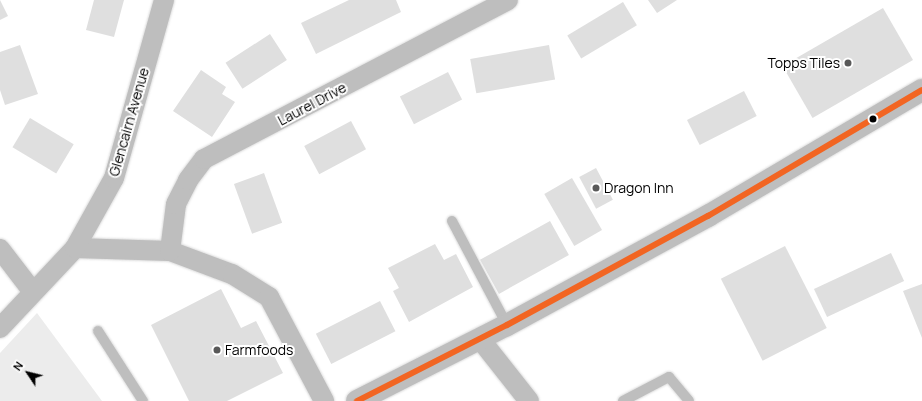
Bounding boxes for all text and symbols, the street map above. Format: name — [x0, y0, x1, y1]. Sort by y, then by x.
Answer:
place label: Topps Tiles — [767, 55, 840, 71]
marker: Topps Tiles — [843, 58, 853, 68]
street label: Glencairn Avenue — [105, 66, 153, 178]
street label: Laurel Drive — [275, 79, 349, 129]
unlabelled marker — [868, 114, 878, 124]
place label: Dragon Inn — [604, 180, 674, 196]
marker: Dragon Inn — [591, 183, 601, 193]
place label: Farmfoods — [225, 342, 293, 358]
marker: Farmfoods — [212, 345, 222, 355]
north arrow — [8, 353, 48, 393]
text: N — [9, 358, 26, 373]

